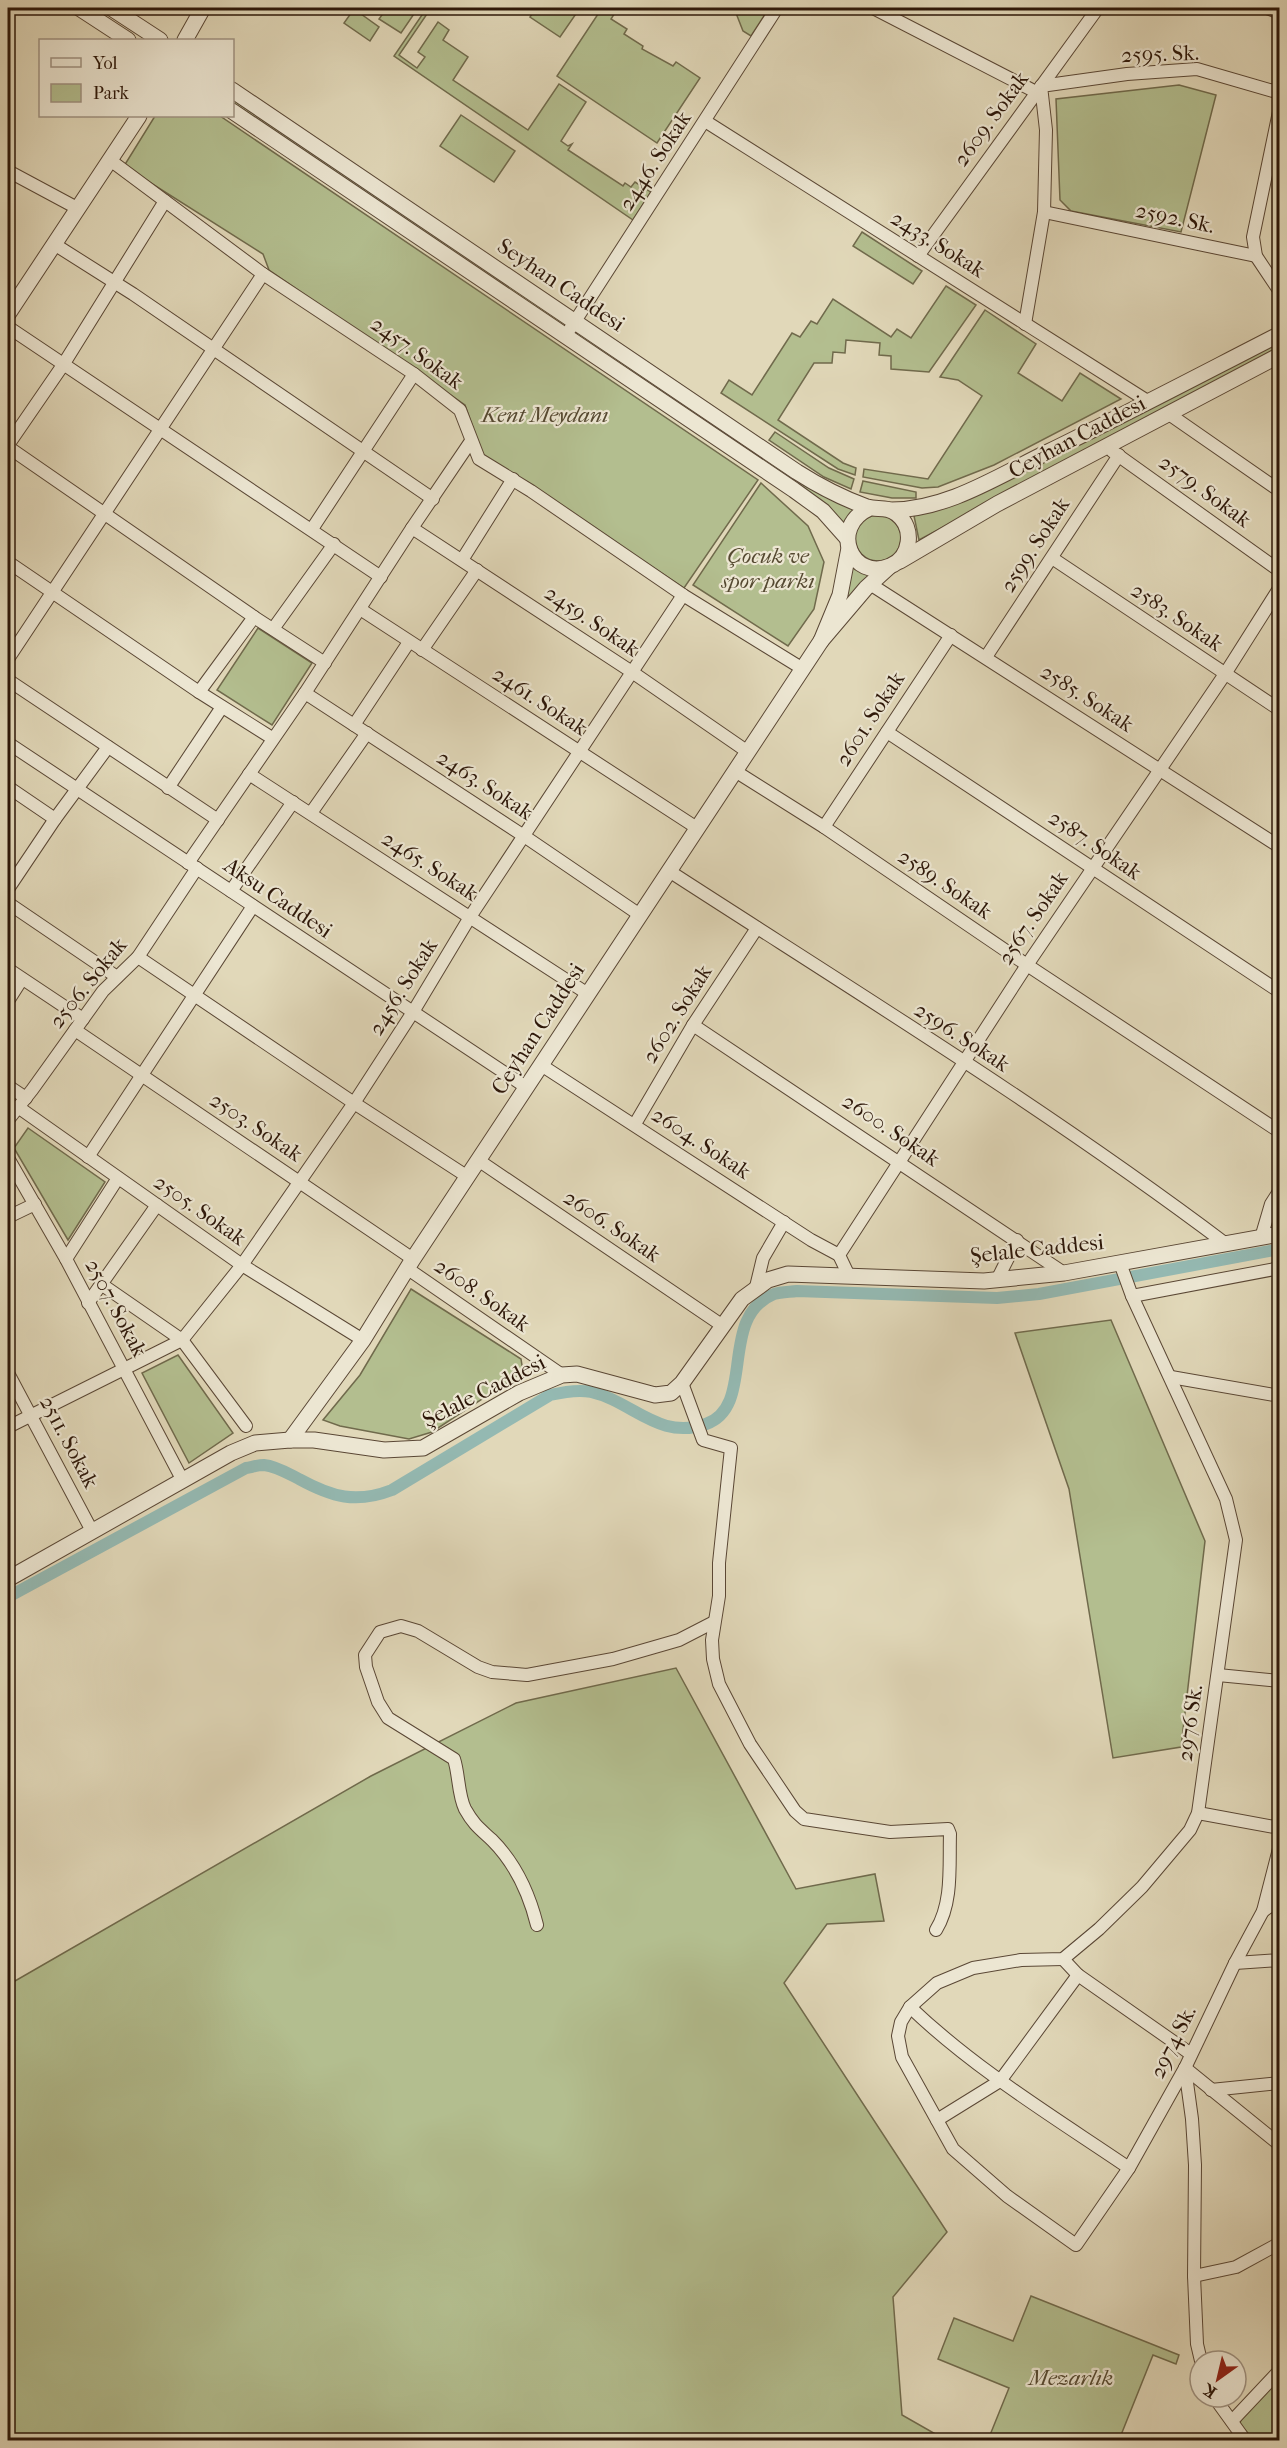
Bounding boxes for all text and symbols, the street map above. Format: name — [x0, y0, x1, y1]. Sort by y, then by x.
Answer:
legend — [39, 39, 234, 117]
street label: 2595. Sk. — [1121, 40, 1199, 68]
text: Yol — [92, 53, 118, 74]
street label: 2609. Sokak — [948, 66, 1035, 172]
text: Park — [93, 83, 130, 104]
street label: 2446. Sokak — [613, 106, 697, 216]
street label: 2592. Sk. — [1133, 197, 1217, 239]
street label: 2433. Sokak — [886, 205, 991, 284]
street label: Seyhan Caddesi — [492, 233, 630, 337]
street label: 2457. Sokak — [366, 311, 469, 396]
street label: Ceyhan Caddesi — [1004, 390, 1150, 484]
park label: Kent Meydanı — [480, 402, 608, 428]
street label: 2579. Sokak — [1154, 449, 1256, 533]
street label: 2599. Sokak — [995, 492, 1076, 597]
park label: Çocuk ve spor parkı — [721, 543, 814, 594]
street label: 2583. Sokak — [1126, 577, 1228, 658]
street label: 2459. Sokak — [540, 580, 645, 663]
street label: 2585. Sokak — [1036, 658, 1139, 738]
street label: 2461. Sokak — [488, 661, 593, 742]
street label: 2601. Sokak — [830, 666, 910, 771]
street label: 2463. Sokak — [432, 744, 538, 826]
street label: 2587. Sokak — [1044, 805, 1147, 886]
street label: 2465. Sokak — [377, 825, 484, 907]
street label: 2589. Sokak — [893, 843, 997, 925]
street label: Aksu Caddesi — [218, 852, 338, 944]
street label: 2567. Sokak — [992, 866, 1074, 970]
street label: 2506. Sokak — [44, 932, 133, 1033]
street label: 2456. Sokak — [363, 933, 443, 1040]
street label: Ceyhan Caddesi — [486, 958, 590, 1100]
street label: 2602. Sokak — [637, 960, 718, 1068]
street label: 2596. Sokak — [909, 997, 1015, 1078]
street label: 2503. Sokak — [205, 1087, 308, 1168]
street label: 2600. Sokak — [837, 1088, 945, 1172]
street label: 2604. Sokak — [647, 1101, 756, 1185]
street label: 2505. Sokak — [149, 1169, 252, 1252]
street label: 2606. Sokak — [559, 1184, 666, 1268]
street label: Şelale Caddesi — [969, 1229, 1106, 1269]
street label: 2608. Sokak — [429, 1253, 535, 1338]
street label: 2507. Sokak — [79, 1255, 153, 1362]
street label: Şelale Caddesi — [418, 1349, 550, 1433]
street label: 2511. Sokak — [34, 1391, 104, 1493]
street label: 2976 Sk. — [1172, 1683, 1208, 1763]
street label: 2974 Sk. — [1144, 2001, 1202, 2083]
north arrow — [1188, 2349, 1248, 2409]
park label: Mezarlık — [1027, 2365, 1113, 2391]
text: K — [1199, 2379, 1220, 2402]

